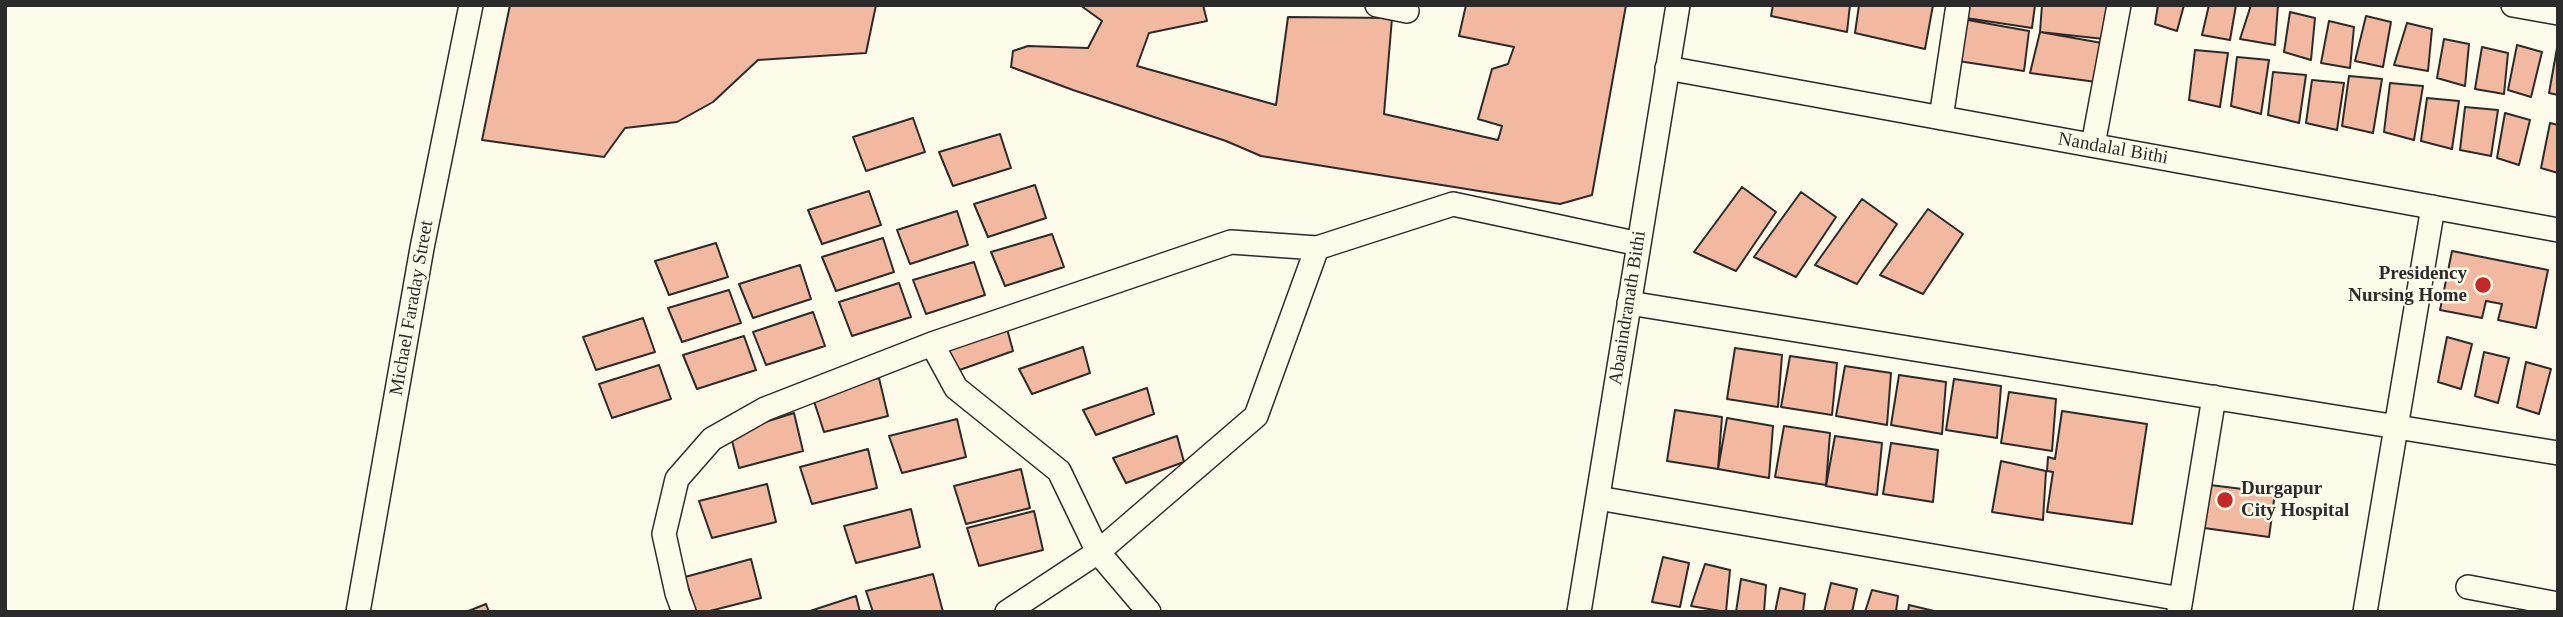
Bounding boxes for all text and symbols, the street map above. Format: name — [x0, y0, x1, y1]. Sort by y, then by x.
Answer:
street label: Nandalal Bithi — [2056, 128, 2170, 170]
street label: Michael Faraday Street — [385, 219, 439, 397]
street label: Abanindranath Bithi — [1605, 229, 1651, 387]
place label: Presidency Nursing Home — [2348, 263, 2467, 307]
marker: Presidency Nursing Home — [2473, 275, 2493, 295]
place label: Durgapur City Hospital — [2241, 478, 2349, 522]
marker: Durgapur City Hospital — [2215, 490, 2235, 510]

